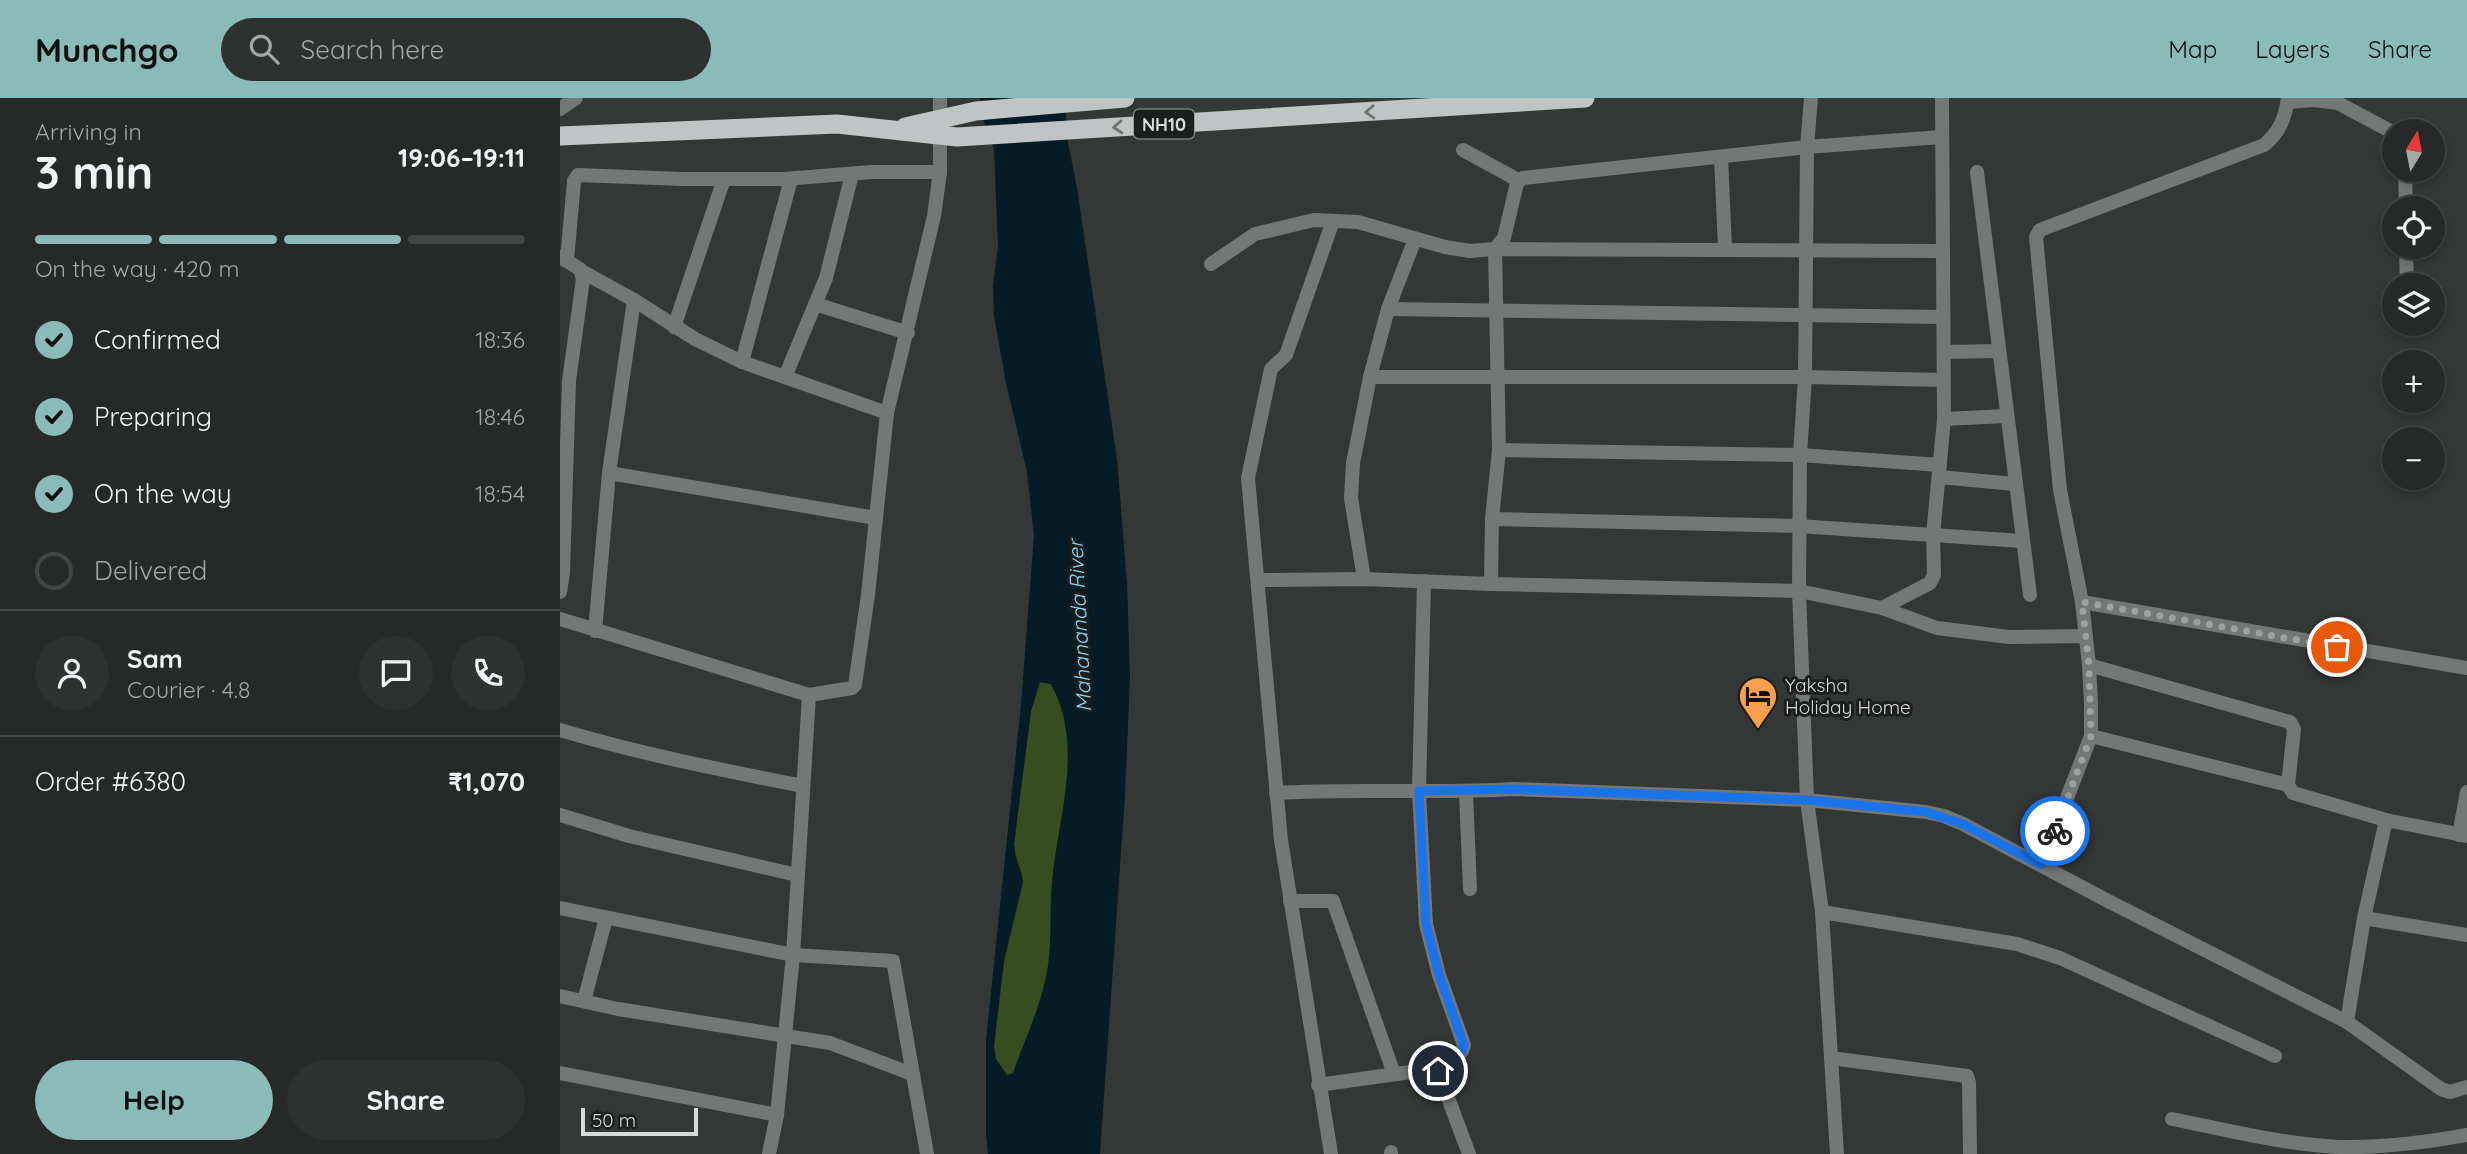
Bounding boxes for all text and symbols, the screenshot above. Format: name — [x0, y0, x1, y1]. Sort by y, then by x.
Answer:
search box — [221, 18, 711, 81]
text: Munchgo — [35, 29, 179, 70]
icon: search — [245, 30, 283, 68]
text: Search here — [301, 33, 444, 66]
text: Map — [2168, 34, 2217, 64]
text: Layers — [2255, 34, 2330, 64]
text: Share — [2368, 34, 2432, 64]
one-way arrow — [1364, 104, 1375, 119]
road number: NH10 — [1134, 110, 1194, 139]
text: Arriving in — [35, 117, 142, 146]
one-way arrow — [1112, 119, 1123, 134]
north arrow — [2382, 119, 2445, 182]
map controls — [2382, 119, 2445, 490]
text: 19:06–19:11 — [398, 141, 525, 174]
text: 3 min — [35, 143, 153, 201]
button: locate — [2382, 196, 2445, 259]
text: On the way · 420 m — [35, 254, 240, 283]
button: layers — [2382, 273, 2445, 336]
icon: check — [35, 321, 73, 359]
text: Confirmed — [94, 323, 221, 356]
text: 18:36 — [475, 325, 525, 354]
button: + — [2382, 350, 2445, 413]
icon: check — [35, 398, 73, 436]
text: Preparing — [94, 400, 212, 433]
text: 18:46 — [475, 402, 525, 431]
button: − — [2382, 427, 2445, 490]
icon: check — [35, 475, 73, 513]
text: On the way — [94, 477, 232, 510]
text: 18:54 — [475, 479, 525, 508]
water label: Mahananda River — [1061, 536, 1096, 713]
text: Delivered — [94, 554, 207, 587]
pin — [2307, 617, 2367, 677]
icon: bag — [2318, 628, 2356, 666]
button: person — [35, 636, 109, 710]
button: chat — [359, 636, 433, 710]
button: phone — [451, 636, 525, 710]
text: Sam — [127, 642, 183, 675]
place label: Yaksha Holiday Home — [1785, 673, 1911, 719]
text: Courier · 4.8 — [127, 675, 250, 704]
hotel icon: Yaksha Holiday Home — [1737, 675, 1779, 730]
text: Order #6380 — [35, 765, 186, 798]
text: ₹1,070 — [448, 765, 525, 798]
courier — [2020, 796, 2090, 866]
icon: bike — [2036, 812, 2074, 850]
pin — [1408, 1041, 1468, 1101]
icon: home — [1419, 1052, 1457, 1090]
button: Help — [35, 1060, 273, 1140]
button: Share — [287, 1060, 525, 1140]
scale bar — [581, 1105, 698, 1137]
text: 50 m — [592, 1108, 636, 1132]

